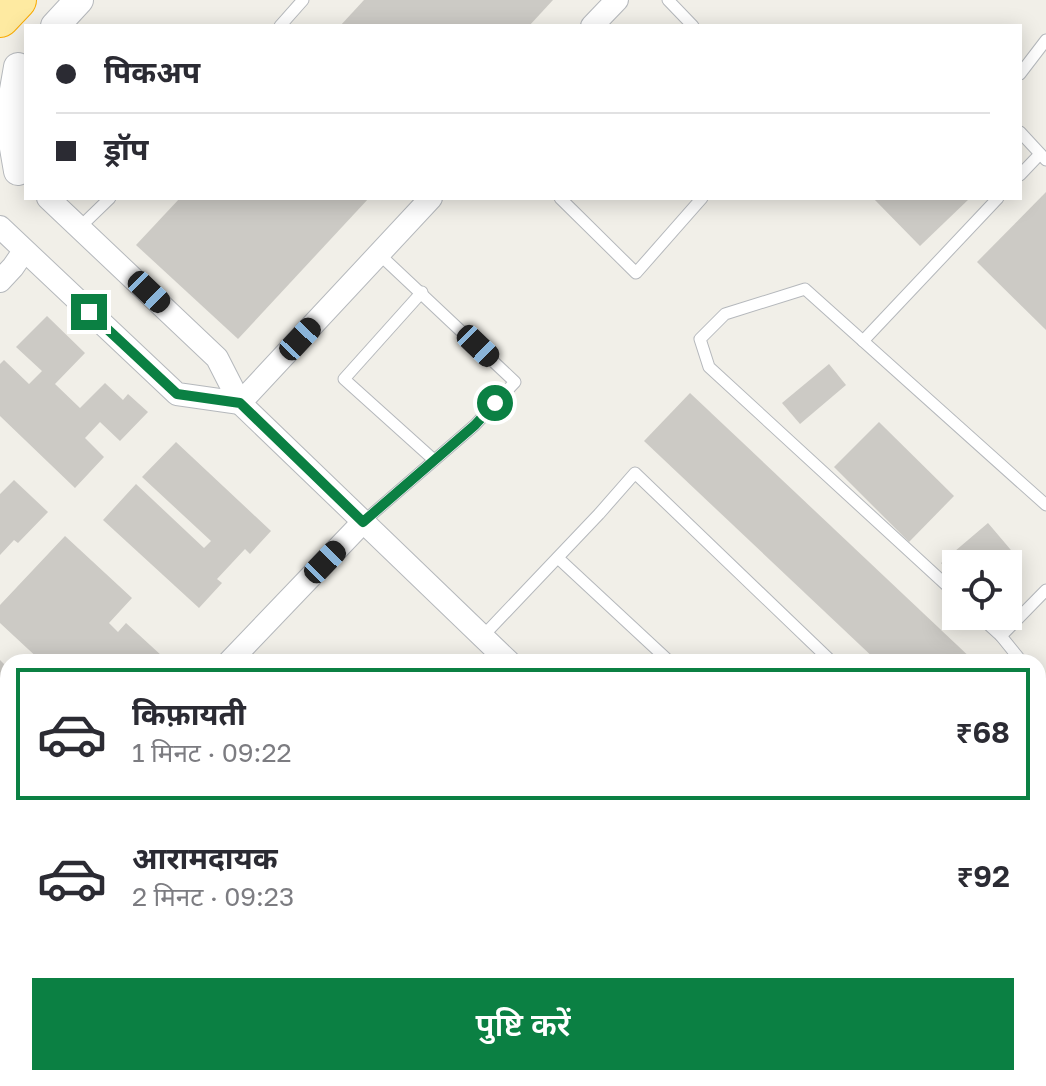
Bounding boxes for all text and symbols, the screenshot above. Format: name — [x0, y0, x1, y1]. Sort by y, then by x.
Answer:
text: पिकअप — [104, 54, 200, 90]
text: ड्रॉप — [104, 131, 148, 167]
car — [123, 267, 175, 317]
route end — [71, 294, 107, 330]
car — [275, 313, 325, 365]
car — [452, 321, 504, 371]
route start — [477, 385, 513, 421]
car — [300, 536, 350, 588]
map controls — [942, 550, 1022, 630]
button: locate — [942, 550, 1022, 630]
text: किफ़ायती — [132, 696, 246, 732]
icon: car — [36, 698, 108, 770]
text: ₹68 — [955, 714, 1010, 750]
text: 1 मिनट · 09:22 — [132, 737, 292, 768]
text: आरामदायक — [132, 840, 278, 876]
icon: car — [36, 842, 108, 914]
text: ₹92 — [956, 858, 1010, 894]
text: 2 मिनट · 09:23 — [132, 881, 294, 912]
button: पुष्टि करें — [32, 978, 1014, 1070]

